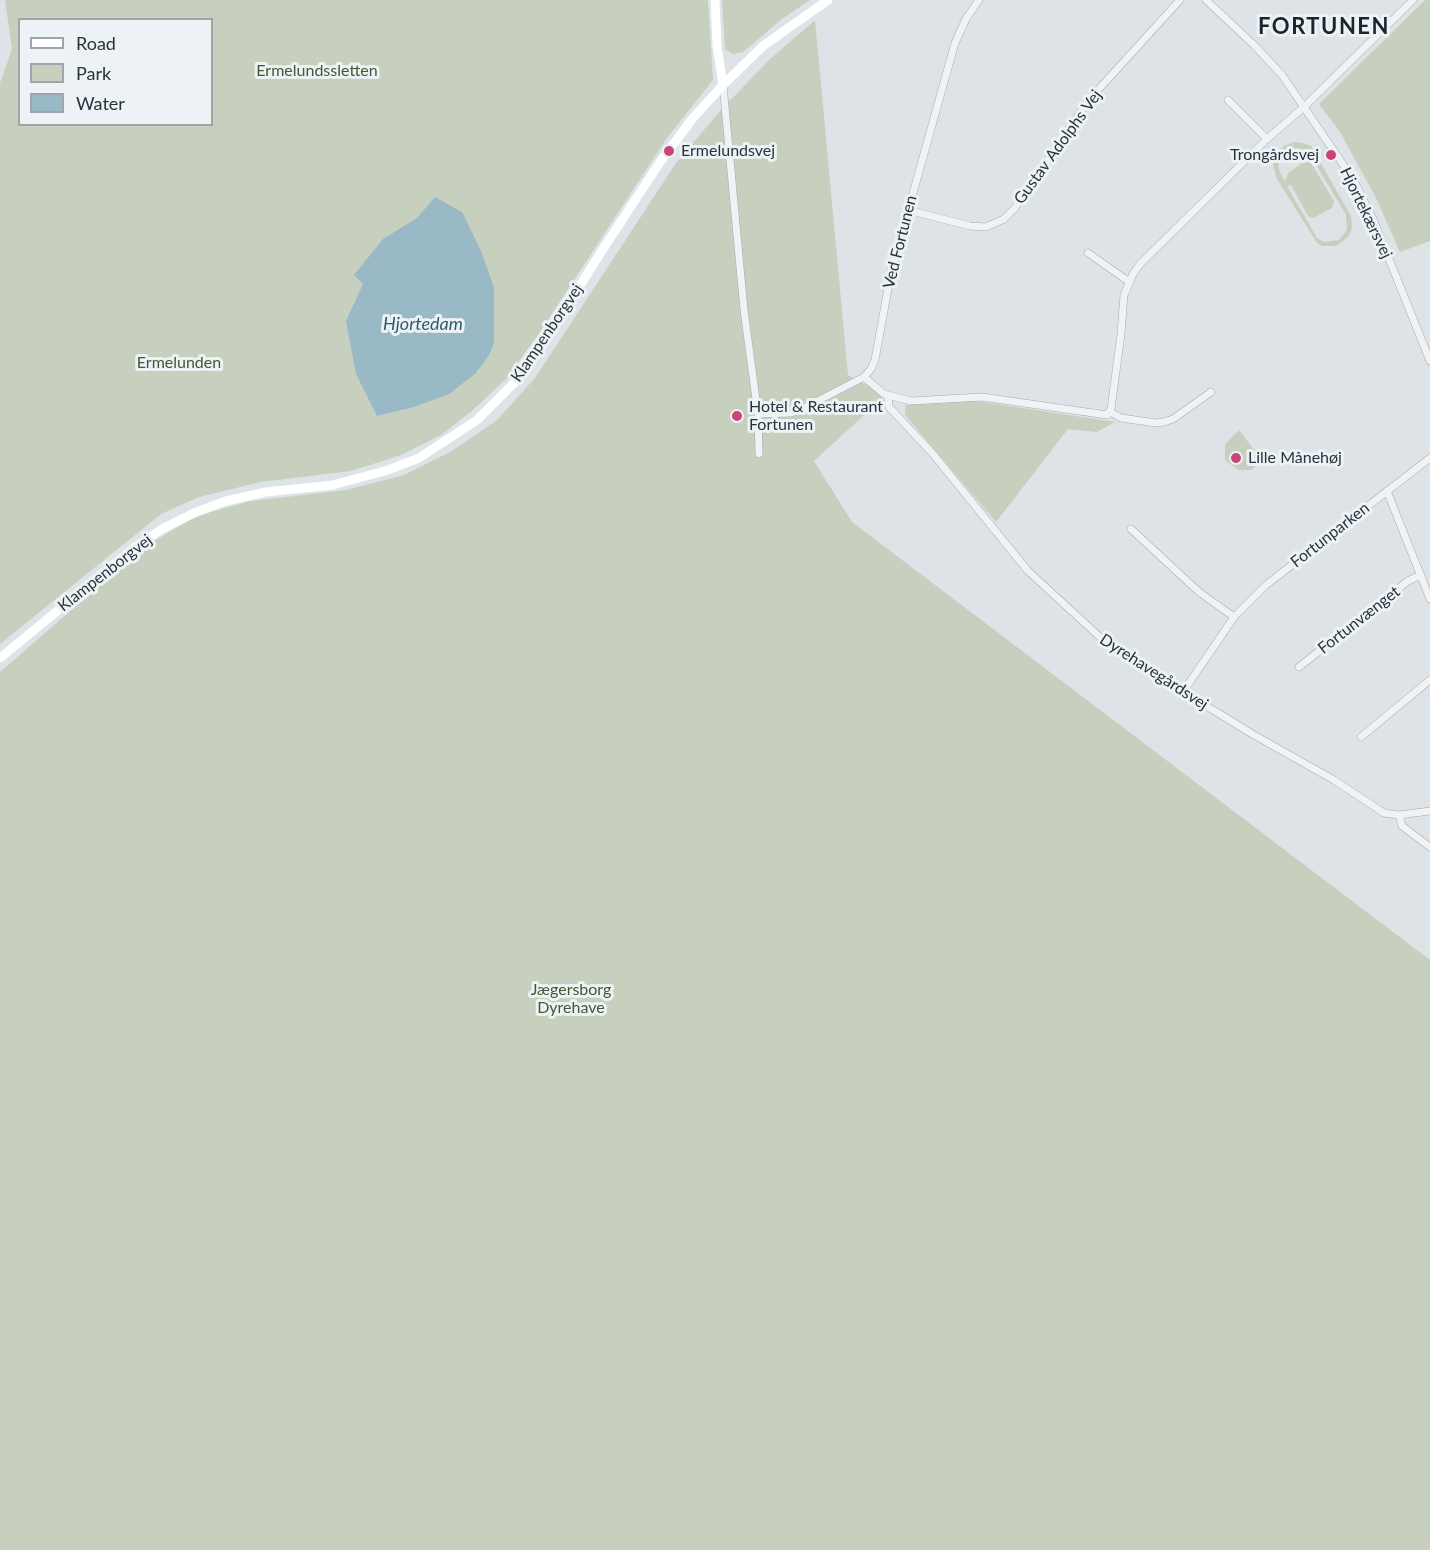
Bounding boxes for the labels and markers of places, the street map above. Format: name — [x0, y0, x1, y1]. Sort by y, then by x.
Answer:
place label: Ermelundsvej — [681, 141, 775, 161]
marker: Ermelundsvej — [662, 144, 676, 158]
place label: Trongårdsvej — [1230, 145, 1319, 165]
marker: Trongårdsvej — [1324, 148, 1338, 162]
place label: Hotel & Restaurant Fortunen — [749, 397, 883, 435]
marker: Hotel & Restaurant Fortunen — [730, 409, 744, 423]
place label: Lille Månehøj — [1248, 448, 1342, 468]
marker: Lille Månehøj — [1229, 451, 1243, 465]

